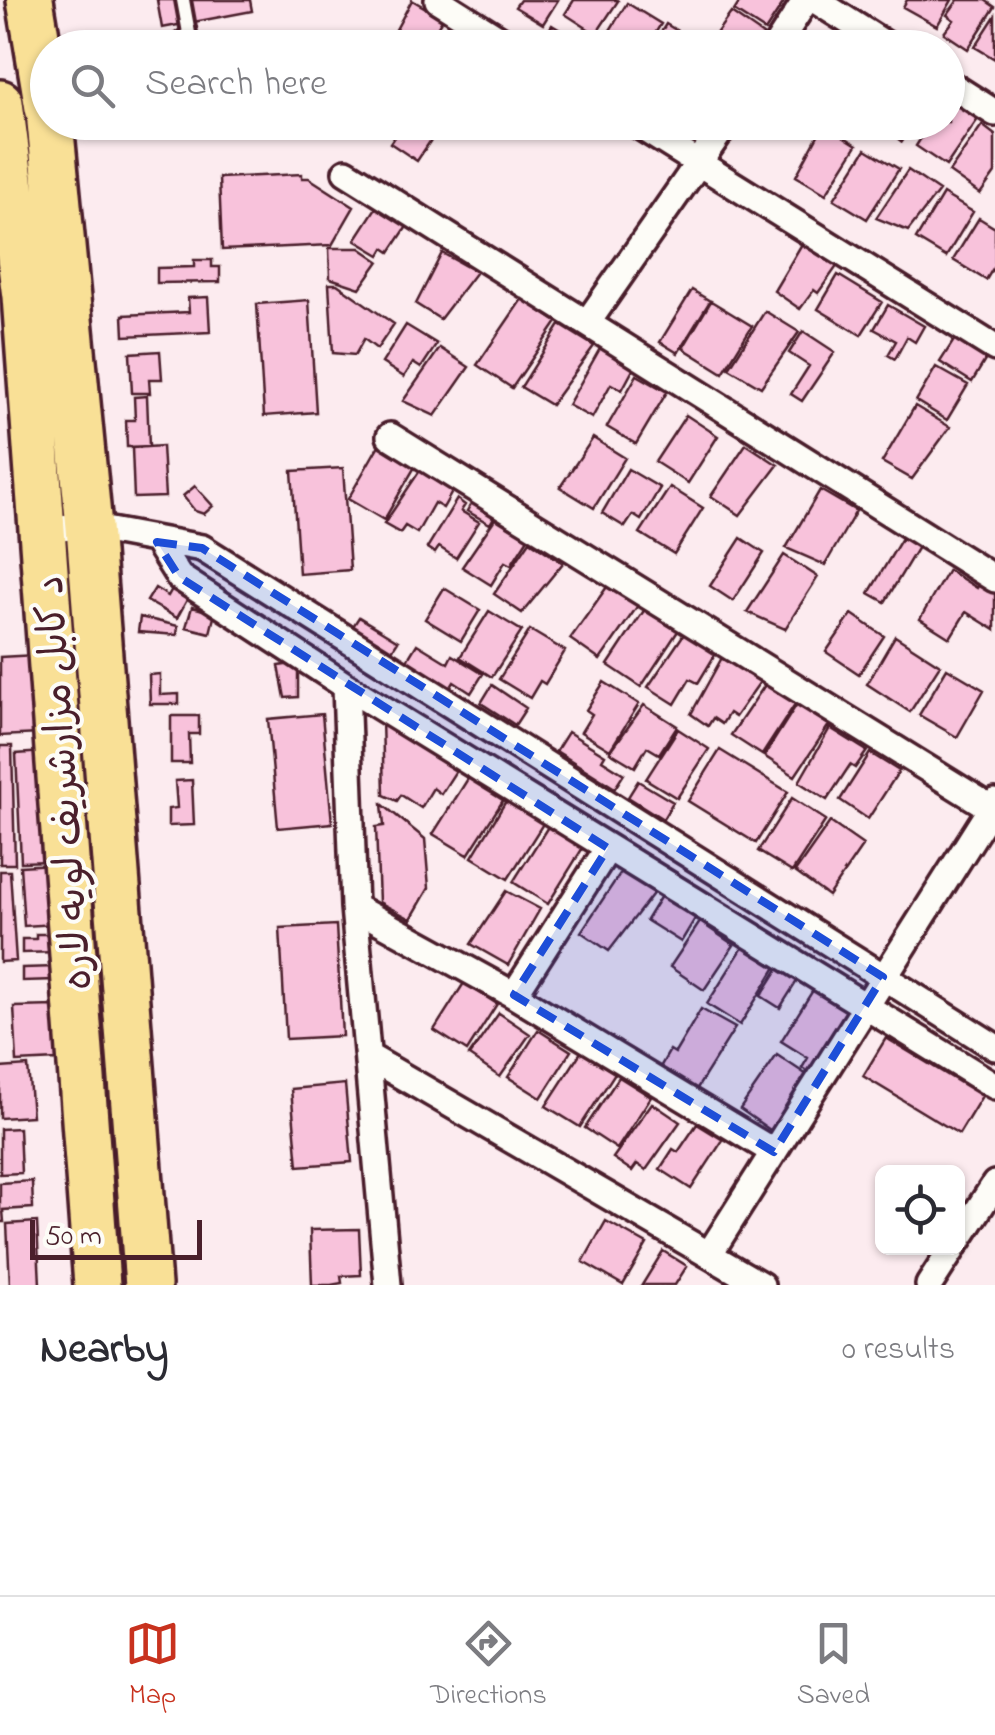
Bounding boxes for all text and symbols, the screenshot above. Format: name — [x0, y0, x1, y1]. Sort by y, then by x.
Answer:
search box — [30, 30, 965, 140]
text: Search here — [145, 57, 327, 113]
icon: search — [65, 58, 120, 113]
street label: د کابل مزارشریف لویه لاره — [23, 573, 110, 992]
map controls — [875, 1165, 965, 1255]
button: locate — [875, 1165, 965, 1255]
scale bar — [30, 1215, 202, 1260]
text: 50 m — [45, 1217, 102, 1258]
text: Nearby — [40, 1320, 168, 1381]
text: 0 results — [842, 1327, 955, 1374]
tab: Map — [125, 1616, 180, 1717]
tab: Directions — [430, 1616, 547, 1717]
tab: Saved — [797, 1616, 870, 1717]

